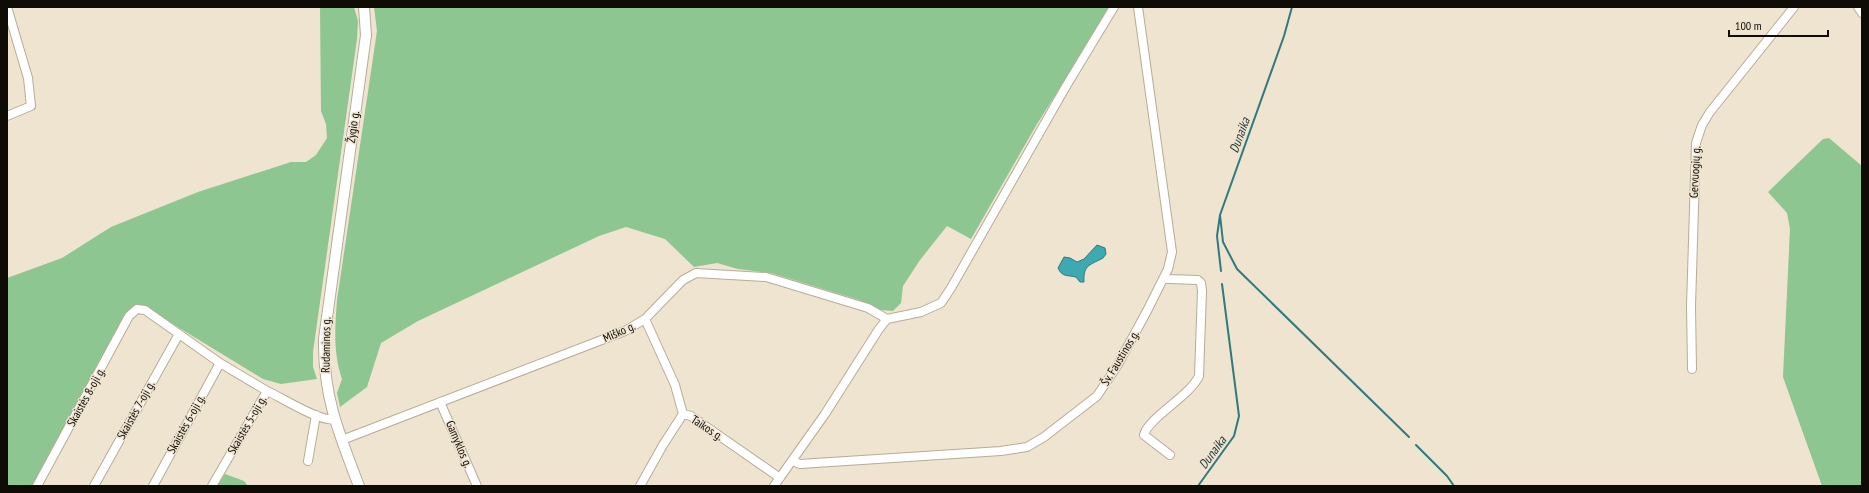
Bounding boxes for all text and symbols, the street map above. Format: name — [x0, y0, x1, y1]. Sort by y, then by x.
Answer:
scale bar — [1729, 12, 1828, 38]
text: 100 m — [1735, 18, 1762, 33]
street label: Žygio g. — [343, 110, 362, 144]
water label: Dunaika — [1225, 114, 1254, 155]
street label: Gervuogių g. — [1686, 146, 1703, 198]
street label: Rudaminos g. — [318, 317, 333, 373]
street label: Miško g. — [600, 318, 637, 345]
street label: Šv. Faustinos g. — [1097, 327, 1142, 388]
street label: Skaistės 8-oji g. — [63, 365, 108, 429]
street label: Skaistės 7-oji g. — [113, 378, 158, 442]
street label: Skaistės 6-oji g. — [163, 392, 208, 456]
street label: Skaistės 5-oji g. — [224, 393, 269, 457]
street label: Taikos g. — [688, 412, 726, 444]
street label: Gamyklos g. — [443, 418, 476, 470]
water label: Dunaika — [1195, 432, 1230, 472]

